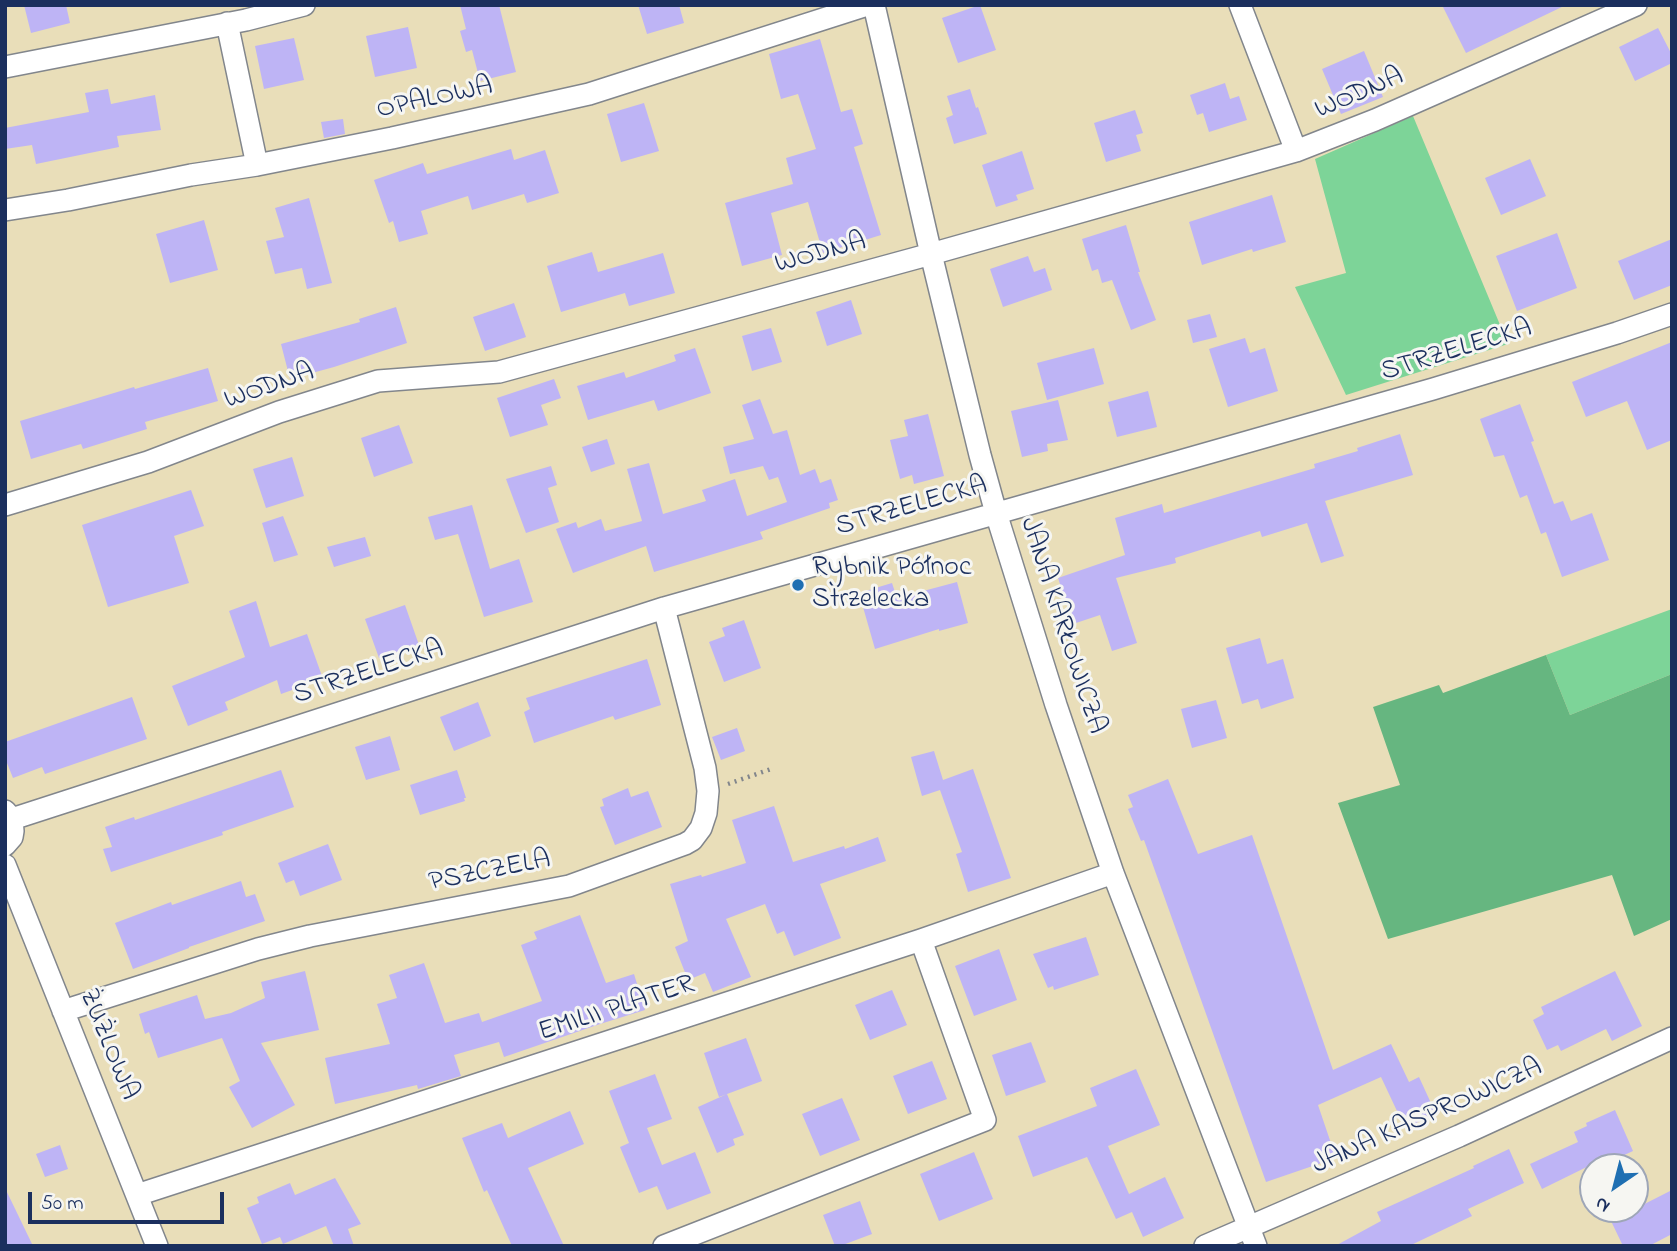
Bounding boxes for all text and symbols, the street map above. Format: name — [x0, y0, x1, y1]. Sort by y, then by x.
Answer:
street label: WODNA — [1311, 61, 1409, 129]
street label: OPALOWA — [374, 71, 496, 129]
street label: WODNA — [772, 227, 870, 283]
street label: STRZELECKA — [1378, 313, 1536, 391]
street label: WODNA — [221, 357, 319, 419]
street label: STRZELECKA — [832, 470, 992, 546]
street label: JANA KARŁOWICZA — [1010, 513, 1112, 739]
place label: Rybnik Północ Strzelecka — [812, 552, 971, 618]
marker: Rybnik Północ Strzelecka — [790, 577, 806, 593]
street label: STRZELECKA — [290, 634, 448, 714]
street label: PSZCZELA — [426, 845, 554, 901]
street label: EMILII PLATER — [535, 969, 699, 1051]
street label: ŻUŻLOWA — [69, 984, 145, 1106]
street label: JANA KASPROWICZA — [1308, 1052, 1548, 1184]
north arrow — [1579, 1153, 1649, 1223]
scale bar — [32, 1178, 228, 1222]
text: 50 m — [41, 1189, 84, 1219]
text: N — [1590, 1189, 1616, 1219]

